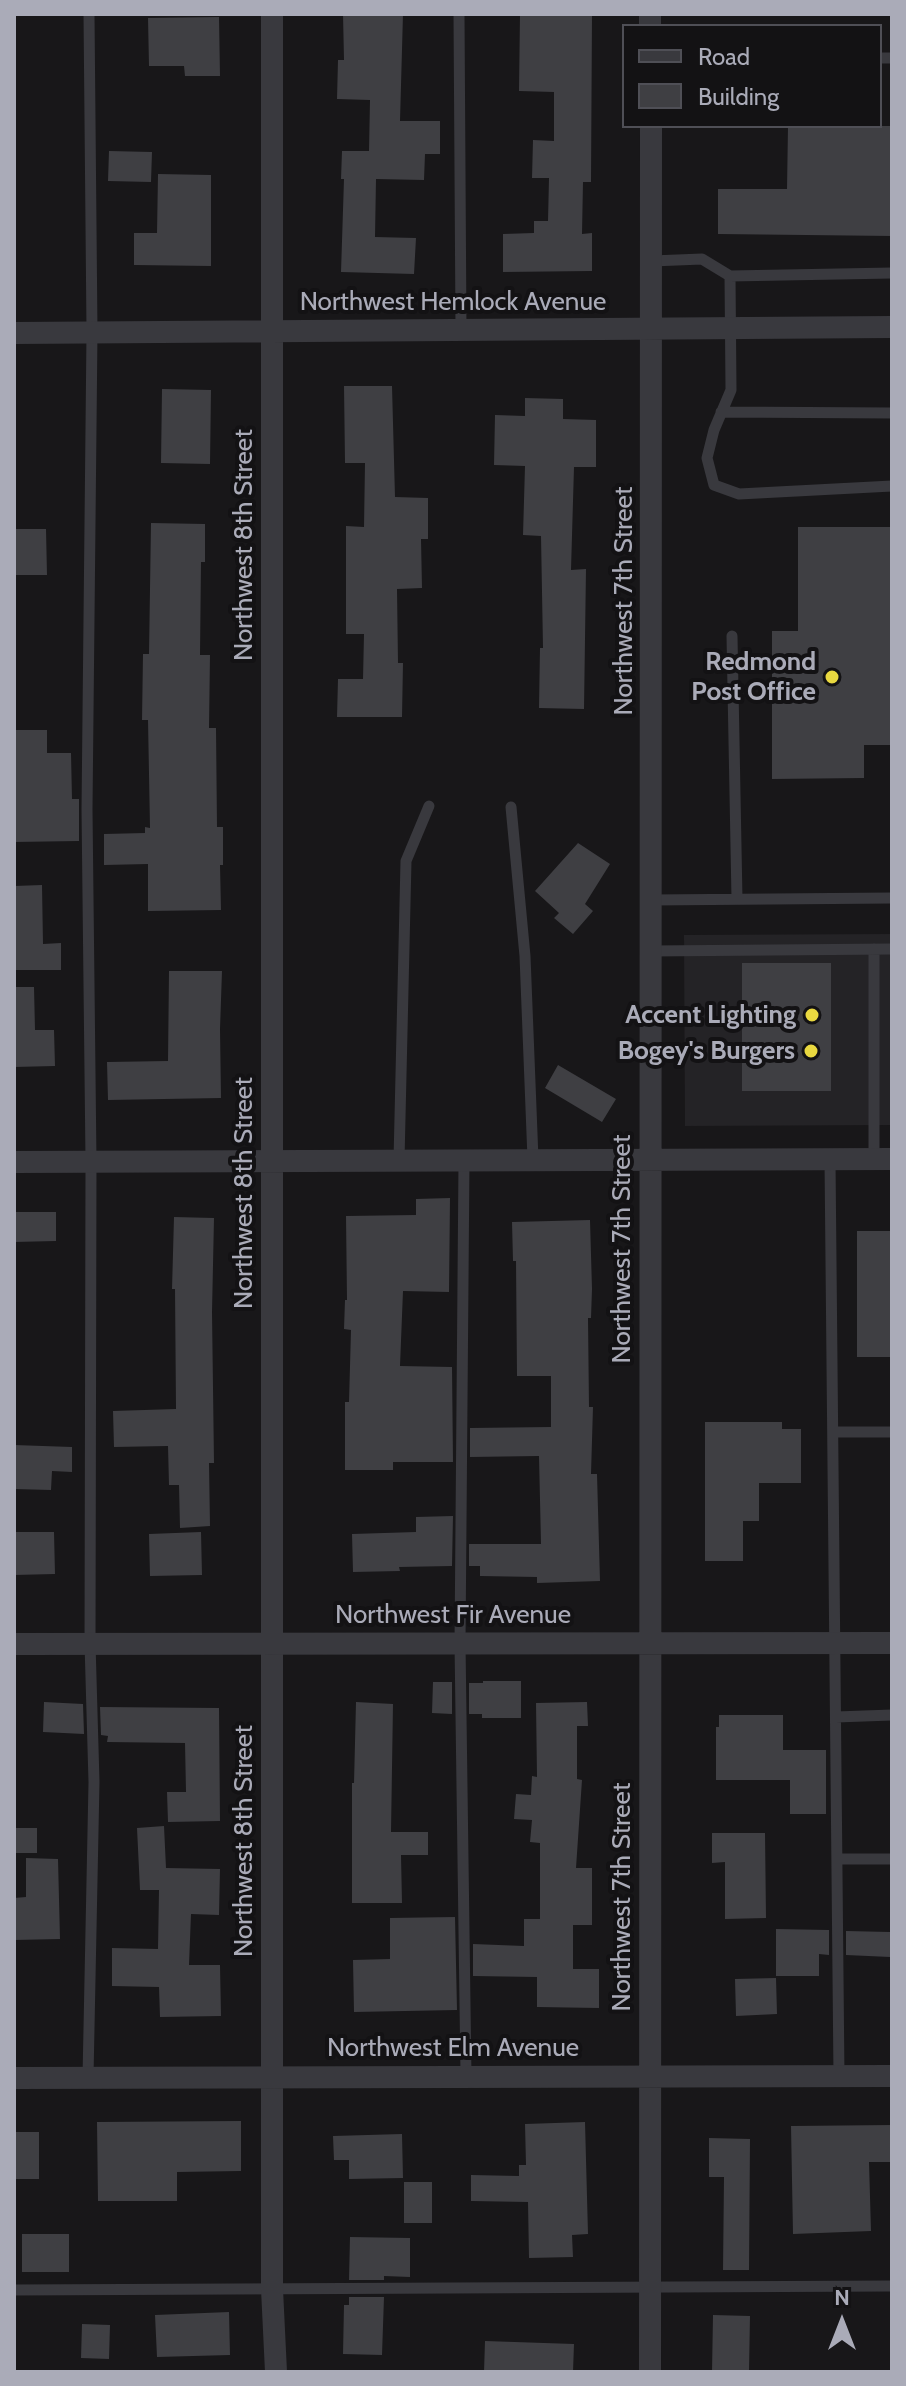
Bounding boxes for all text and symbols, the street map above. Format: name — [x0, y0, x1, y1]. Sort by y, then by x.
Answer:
legend — [622, 24, 882, 128]
text: Road — [698, 42, 750, 71]
text: Building — [698, 82, 779, 111]
street label: Northwest Hemlock Avenue — [300, 286, 606, 318]
street label: Northwest 8th Street — [228, 429, 260, 661]
street label: Northwest 7th Street — [608, 486, 640, 716]
place label: Redmond Post Office — [691, 646, 816, 708]
marker: Redmond Post Office — [823, 668, 841, 686]
place label: Accent Lighting — [625, 999, 796, 1031]
marker: Accent Lighting — [803, 1006, 821, 1024]
place label: Bogey's Burgers — [618, 1035, 795, 1067]
marker: Bogey's Burgers — [802, 1042, 820, 1060]
street label: Northwest 8th Street — [228, 1077, 260, 1309]
street label: Northwest 7th Street — [606, 1134, 638, 1364]
street label: Northwest Fir Avenue — [335, 1599, 571, 1631]
street label: Northwest 8th Street — [228, 1725, 260, 1957]
street label: Northwest 7th Street — [606, 1782, 638, 2012]
street label: Northwest Elm Avenue — [327, 2032, 579, 2064]
north arrow — [802, 2282, 882, 2362]
text: N — [834, 2284, 850, 2311]

